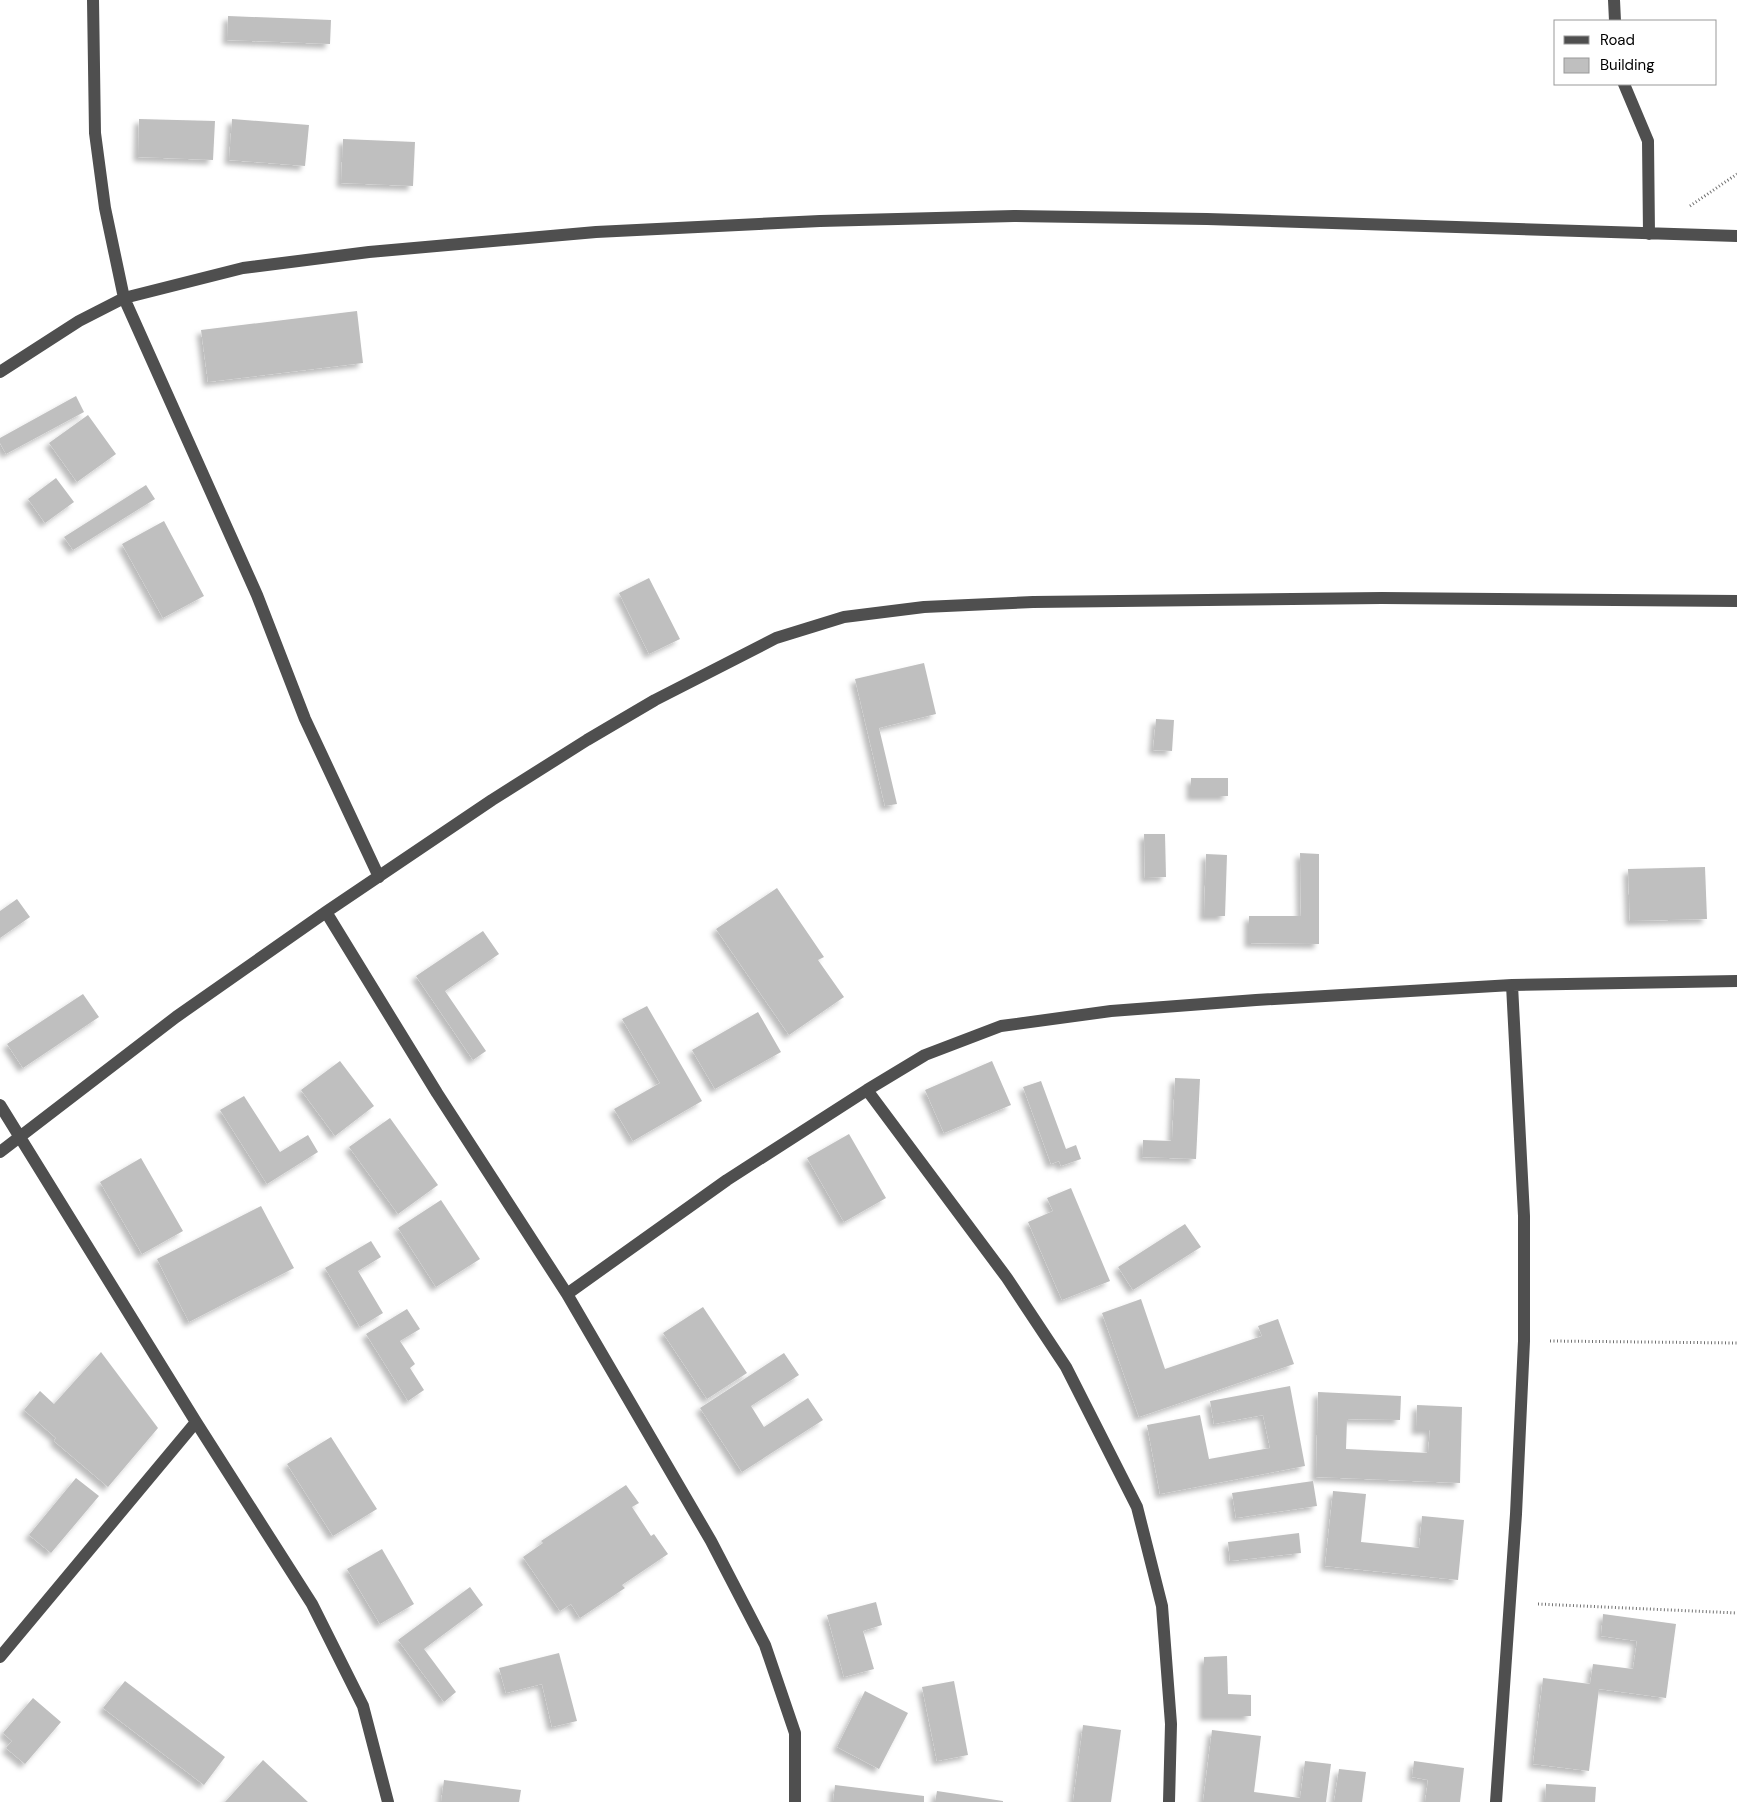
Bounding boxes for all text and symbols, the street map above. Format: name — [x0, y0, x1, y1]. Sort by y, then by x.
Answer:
legend — [1554, 20, 1717, 85]
text: Road — [1600, 30, 1635, 50]
text: Building — [1600, 55, 1655, 75]

